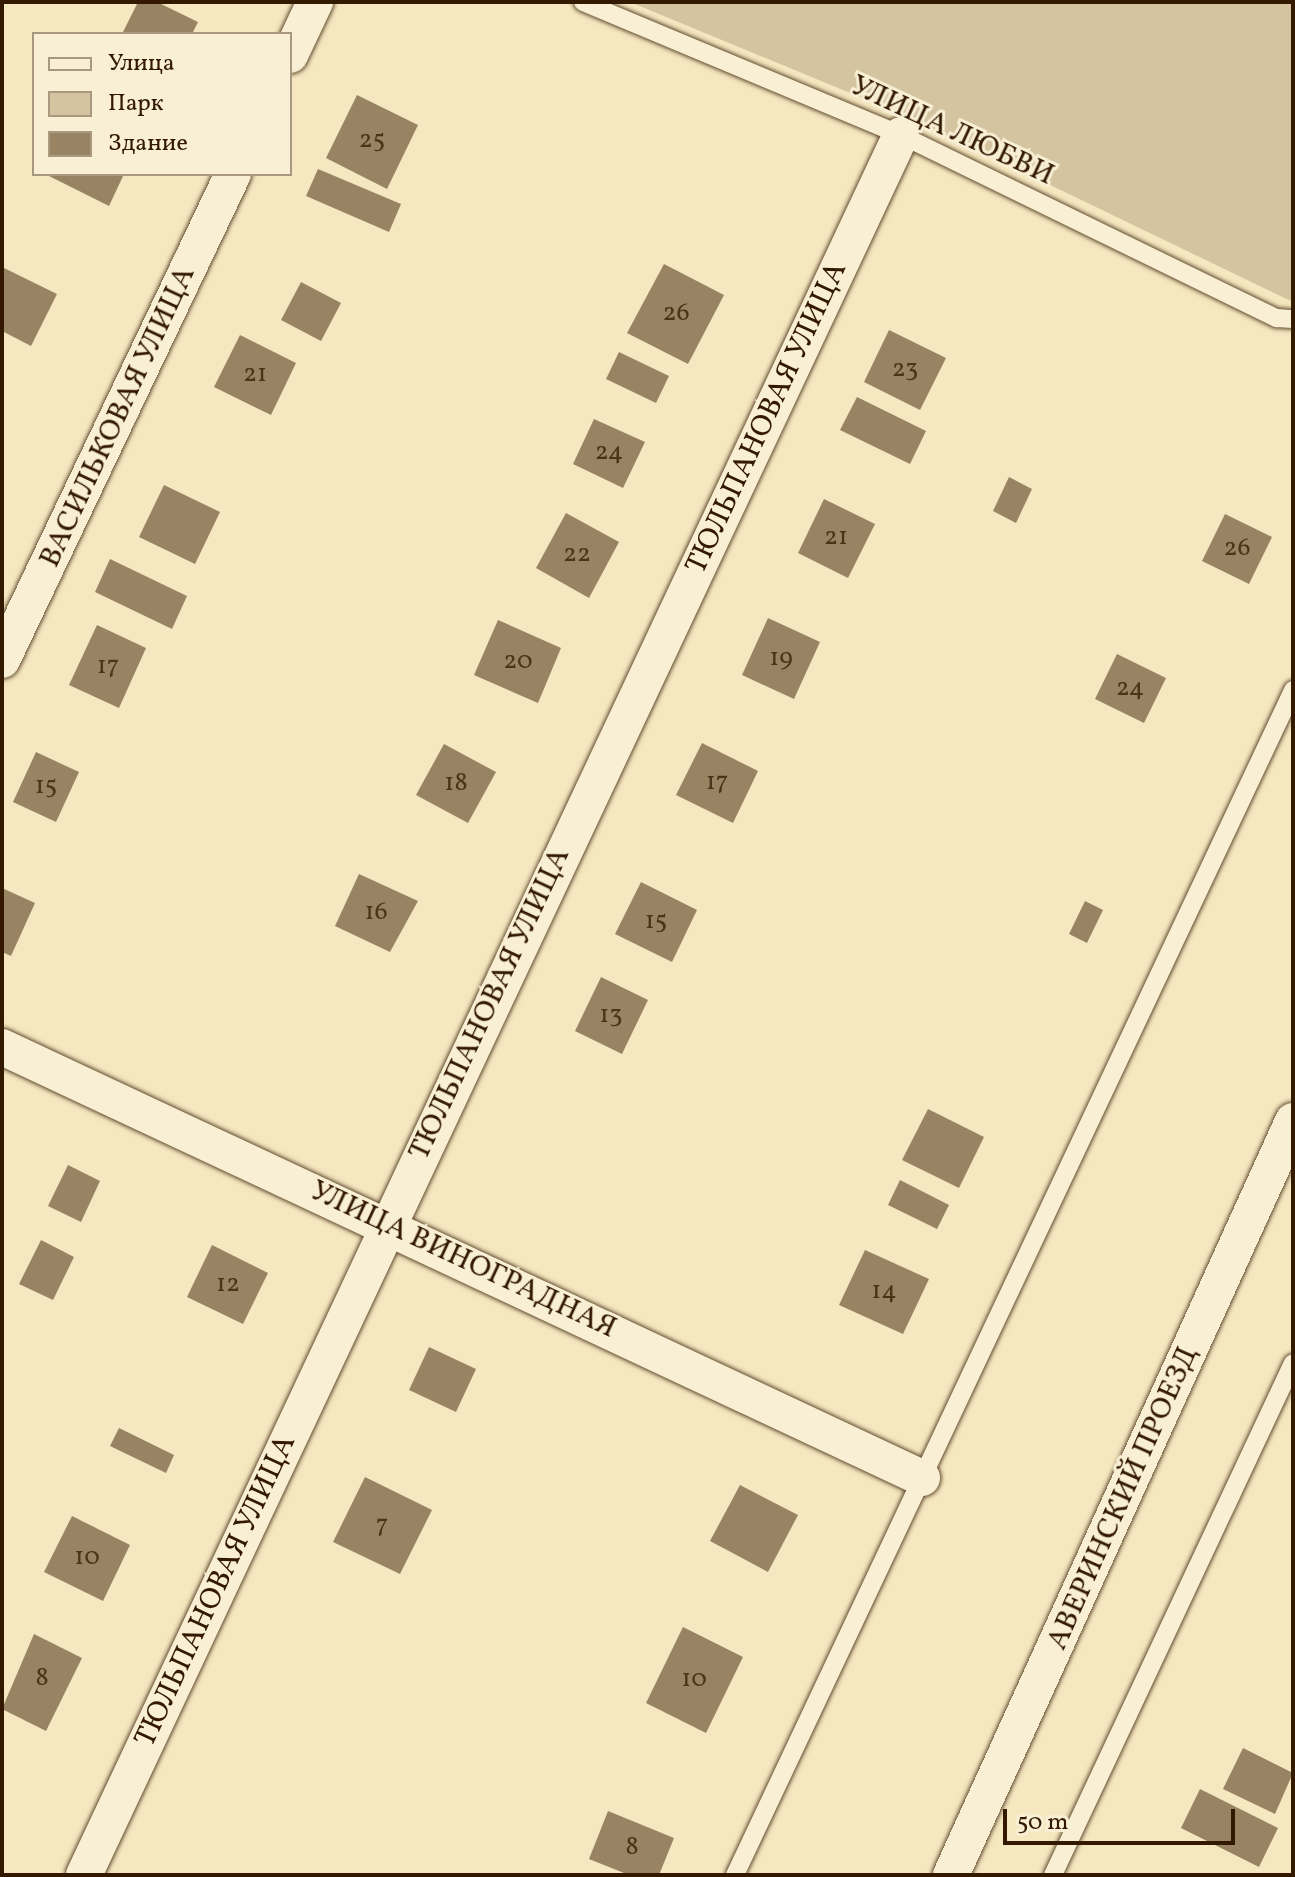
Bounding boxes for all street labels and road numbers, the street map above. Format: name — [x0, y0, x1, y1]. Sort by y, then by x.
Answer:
street label: УЛИЦА ЛЮБВИ — [845, 68, 1059, 194]
street label: ТЮЛЬПАНОВАЯ УЛИЦА — [679, 256, 855, 580]
street label: ВАСИЛЬКОВАЯ УЛИЦА — [32, 261, 204, 573]
street label: ТЮЛЬПАНОВАЯ УЛИЦА — [402, 842, 578, 1166]
street label: УЛИЦА ВИНОГРАДНАЯ — [304, 1173, 622, 1347]
street label: АВЕРИНСКИЙ ПРОЕЗД — [1040, 1340, 1206, 1656]
street label: ТЮЛЬПАНОВАЯ УЛИЦА — [128, 1429, 304, 1753]

